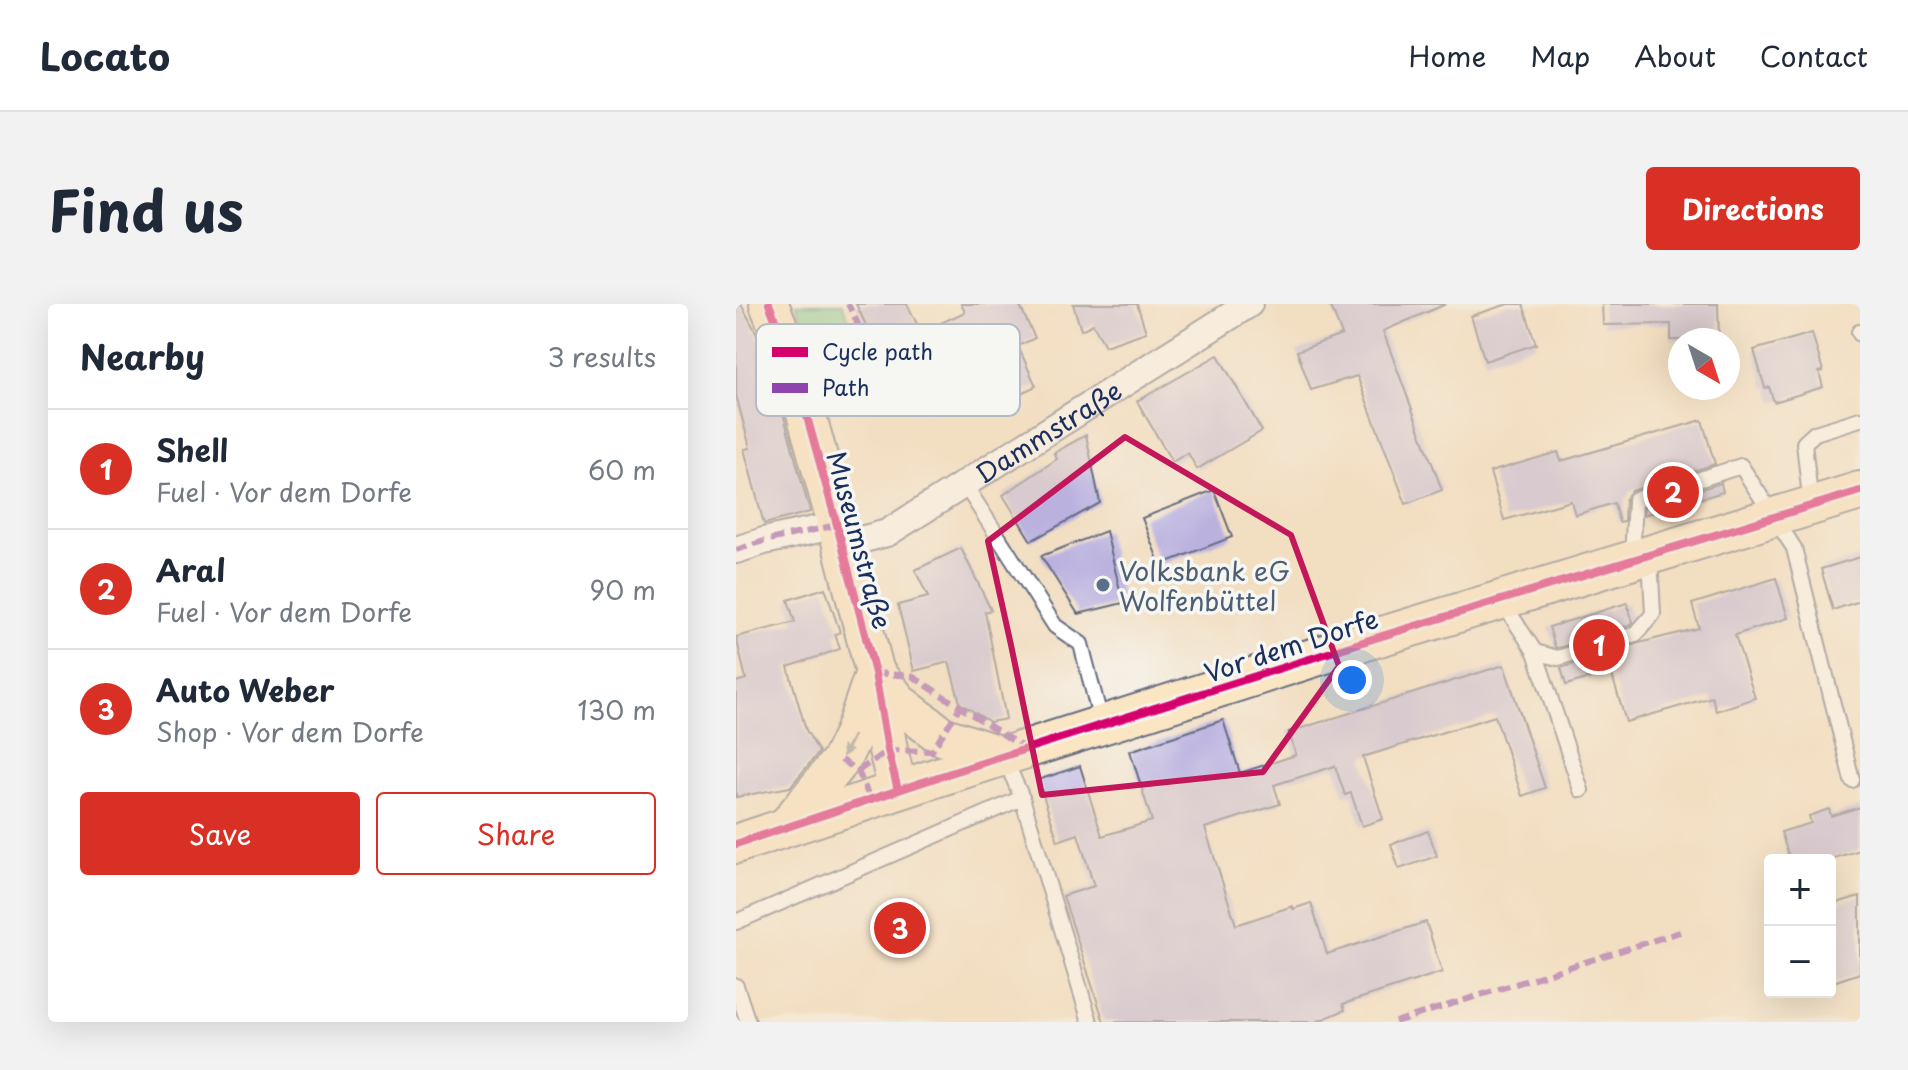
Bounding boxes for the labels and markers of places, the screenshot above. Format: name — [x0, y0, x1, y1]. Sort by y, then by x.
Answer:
pin: 2 — [1647, 462, 1699, 522]
place label: Volksbank eG Wolfenbüttel — [1119, 551, 1290, 620]
marker: Volksbank eG Wolfenbüttel — [1094, 576, 1112, 594]
pin: 1 — [1573, 615, 1625, 675]
pin: 3 — [874, 898, 926, 958]

